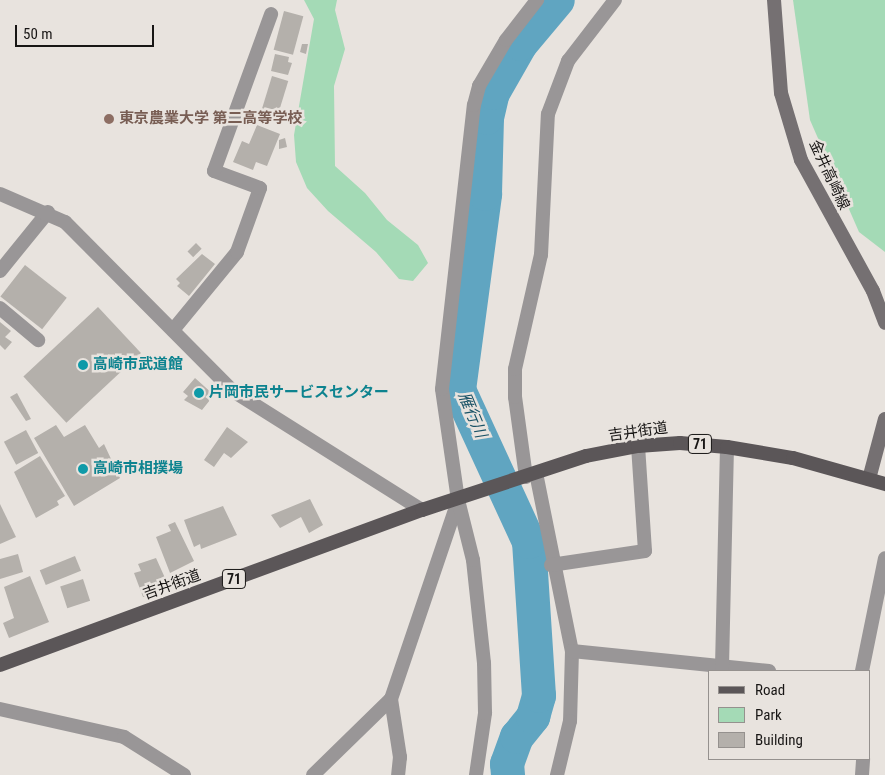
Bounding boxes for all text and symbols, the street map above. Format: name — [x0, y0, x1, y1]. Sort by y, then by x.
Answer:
scale bar — [18, 15, 156, 47]
text: 50 m — [23, 25, 53, 43]
place label: 東京農業大学 第二高等学校 — [119, 110, 302, 128]
marker: 東京農業大学 第二高等学校 — [103, 113, 115, 125]
street label: 金井高崎線 — [805, 137, 853, 213]
place label: 高崎市武道館 — [93, 356, 183, 374]
marker: 高崎市武道館 — [77, 359, 89, 371]
place label: 片岡市民サービスセンター — [209, 384, 389, 402]
marker: 片岡市民サービスセンター — [193, 387, 205, 399]
water label: 雁行川 — [454, 389, 490, 441]
street label: 吉井街道 — [607, 419, 669, 445]
road number: 71 — [688, 432, 712, 456]
place label: 高崎市相撲場 — [93, 460, 183, 478]
marker: 高崎市相撲場 — [77, 463, 89, 475]
street label: 吉井街道 — [141, 566, 203, 604]
road number: 71 — [222, 568, 246, 590]
legend — [708, 670, 870, 760]
text: Road — [755, 681, 785, 699]
text: Park — [755, 706, 782, 724]
text: Building — [755, 731, 803, 749]

